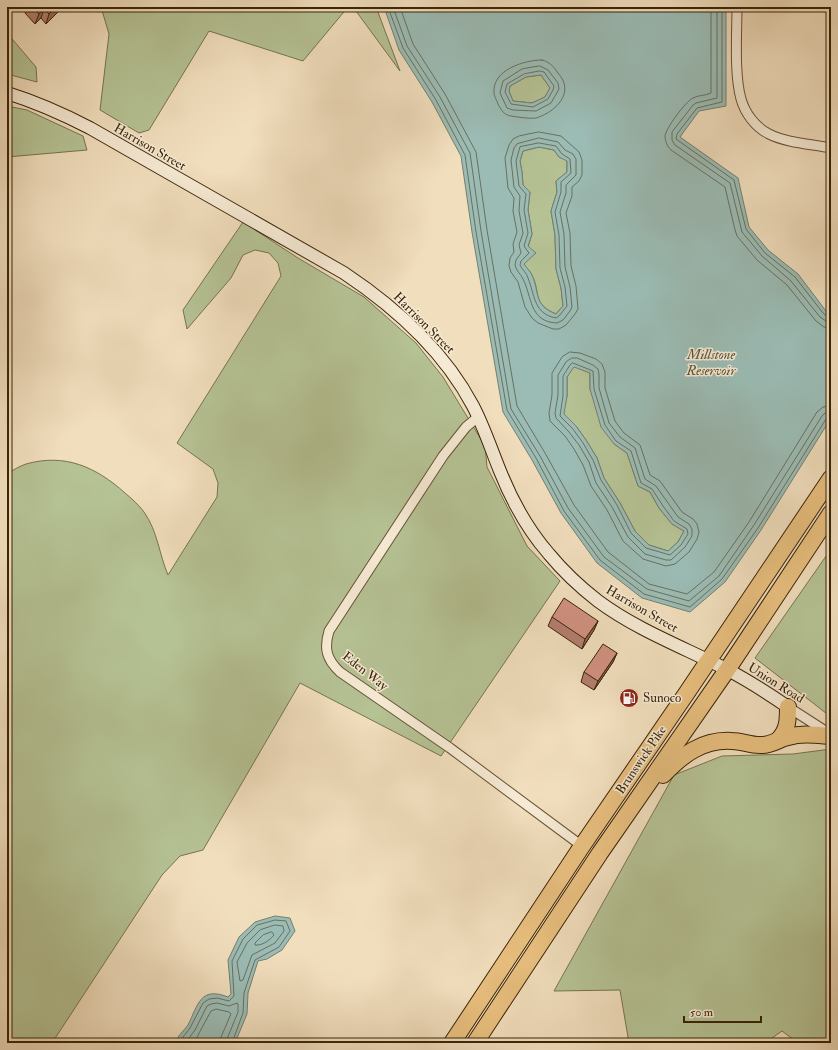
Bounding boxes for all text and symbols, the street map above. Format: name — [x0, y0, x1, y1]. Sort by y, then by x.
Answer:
street label: Harrison Street — [111, 120, 189, 174]
street label: Harrison Street — [390, 289, 458, 357]
water label: Millstone Reservoir — [685, 346, 736, 379]
street label: Harrison Street — [603, 582, 681, 636]
street label: Eden Way — [338, 648, 391, 695]
street label: Union Road — [745, 659, 808, 707]
fuel station icon: Sunoco — [618, 687, 640, 709]
place label: Sunoco — [643, 690, 681, 706]
street label: Brunswick Pike — [612, 722, 670, 797]
scale bar — [684, 998, 761, 1024]
text: 50 m — [690, 1005, 714, 1020]

